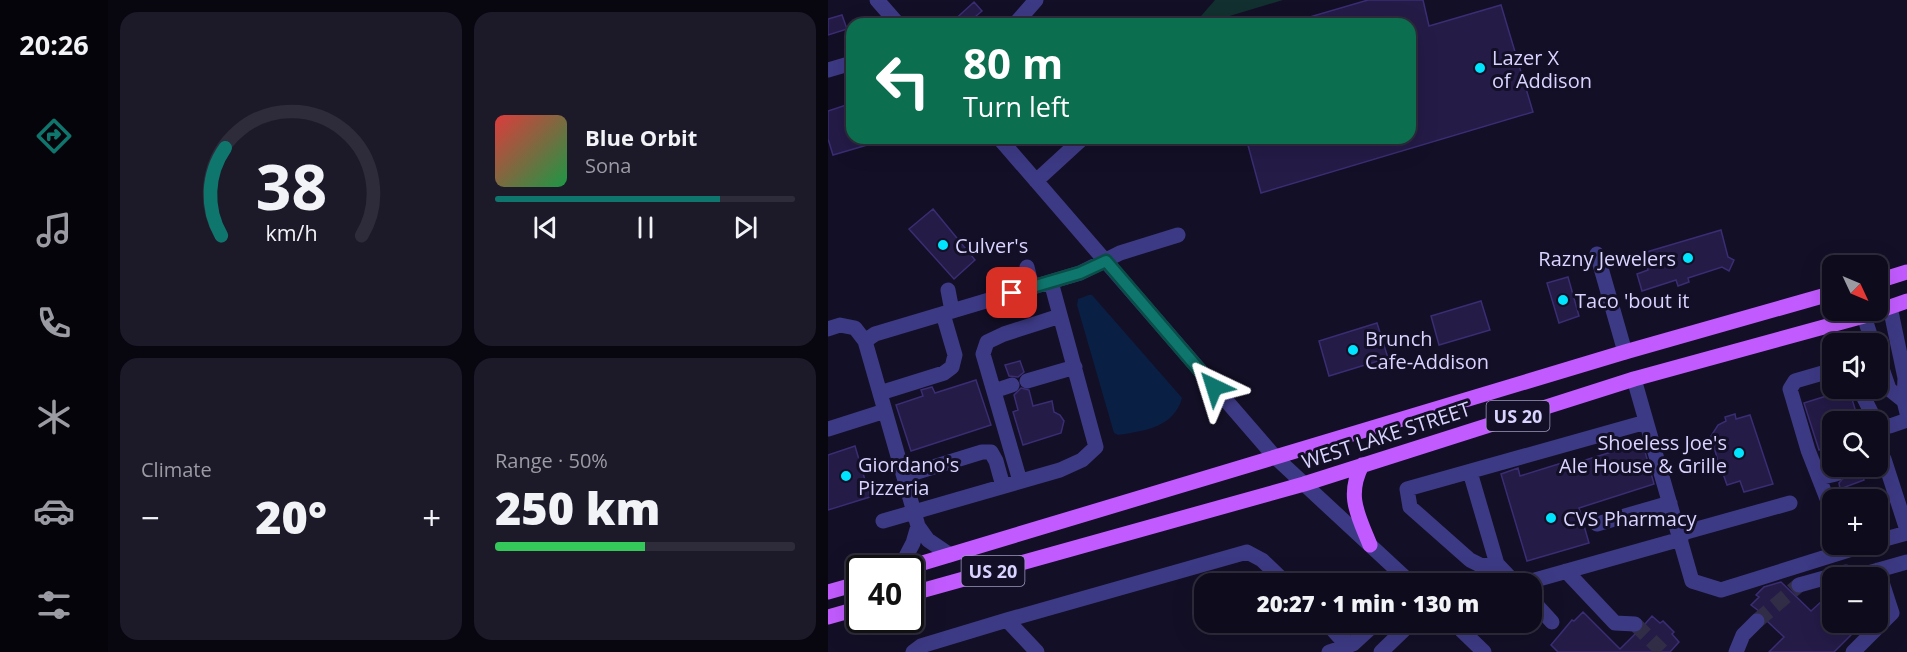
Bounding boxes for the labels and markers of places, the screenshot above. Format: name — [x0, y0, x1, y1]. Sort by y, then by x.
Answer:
place label: Lazer X of Addison — [1492, 44, 1592, 94]
marker: Lazer X of Addison — [1473, 61, 1487, 75]
place label: Culver's — [955, 232, 1028, 259]
marker: Culver's — [936, 238, 950, 252]
place label: Razny Jewelers — [1538, 245, 1676, 272]
marker: Razny Jewelers — [1681, 251, 1695, 265]
pin — [986, 267, 1037, 318]
place label: Taco 'bout it — [1575, 287, 1689, 314]
marker: Taco 'bout it — [1556, 293, 1570, 307]
place label: Brunch Cafe-Addison — [1365, 325, 1489, 375]
marker: Brunch Cafe-Addison — [1346, 343, 1360, 357]
place label: Shoeless Joe's Ale House & Grille — [1559, 429, 1727, 479]
marker: Shoeless Joe's Ale House & Grille — [1732, 446, 1746, 460]
place label: Giordano's Pizzeria — [858, 451, 959, 501]
marker: Giordano's Pizzeria — [839, 469, 853, 483]
place label: CVS Pharmacy — [1563, 505, 1697, 532]
marker: CVS Pharmacy — [1544, 511, 1558, 525]

